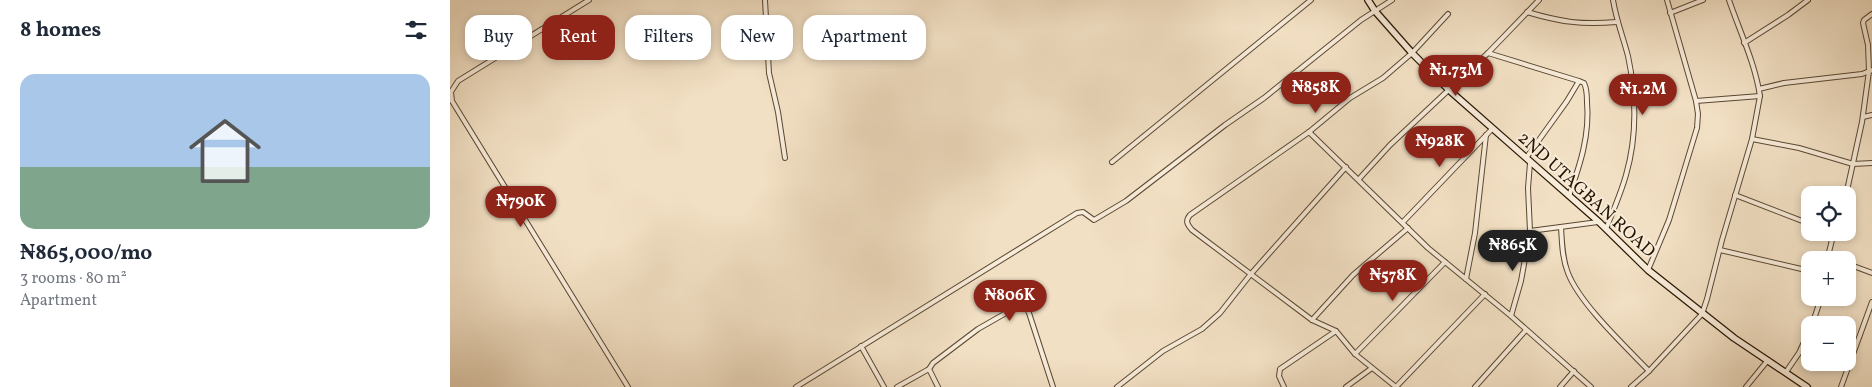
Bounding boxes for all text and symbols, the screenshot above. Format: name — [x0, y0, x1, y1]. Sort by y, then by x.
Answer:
chip: Buy — [465, 15, 532, 60]
chip: Rent — [542, 15, 615, 60]
chip: Filters — [625, 15, 711, 60]
chip: New — [721, 15, 793, 60]
chip: Apartment — [803, 15, 926, 60]
text: 8 homes — [20, 16, 101, 45]
icon: filters — [402, 16, 430, 44]
pin: ₦1.73M — [1415, 54, 1497, 97]
text: ₦1.73M — [1429, 60, 1483, 82]
pin: ₦858K — [1281, 72, 1351, 114]
pin: ₦1.2M — [1608, 74, 1678, 116]
text: ₦858K — [1292, 77, 1340, 99]
text: ₦1.2M — [1620, 79, 1666, 101]
icon: home — [180, 106, 270, 196]
pin: ₦928K — [1405, 126, 1475, 168]
street label: 2ND UTAGBAN ROAD — [1512, 126, 1660, 264]
text: ₦928K — [1415, 131, 1465, 153]
pin: ₦790K — [486, 186, 556, 228]
map controls — [1801, 186, 1856, 371]
button: locate — [1801, 186, 1856, 241]
text: ₦790K — [496, 191, 546, 213]
pin: ₦865K — [1478, 230, 1548, 272]
text: ₦865K — [1489, 235, 1537, 257]
text: ₦865,000/mo — [20, 239, 152, 268]
button: + — [1801, 251, 1856, 306]
pin: ₦578K — [1358, 260, 1428, 302]
text: ₦578K — [1369, 265, 1417, 287]
text: 3 rooms · 80 m² — [20, 268, 127, 290]
pin: ₦806K — [975, 280, 1045, 322]
text: ₦806K — [985, 285, 1035, 307]
text: Apartment — [20, 290, 97, 312]
button: − — [1801, 316, 1856, 371]

